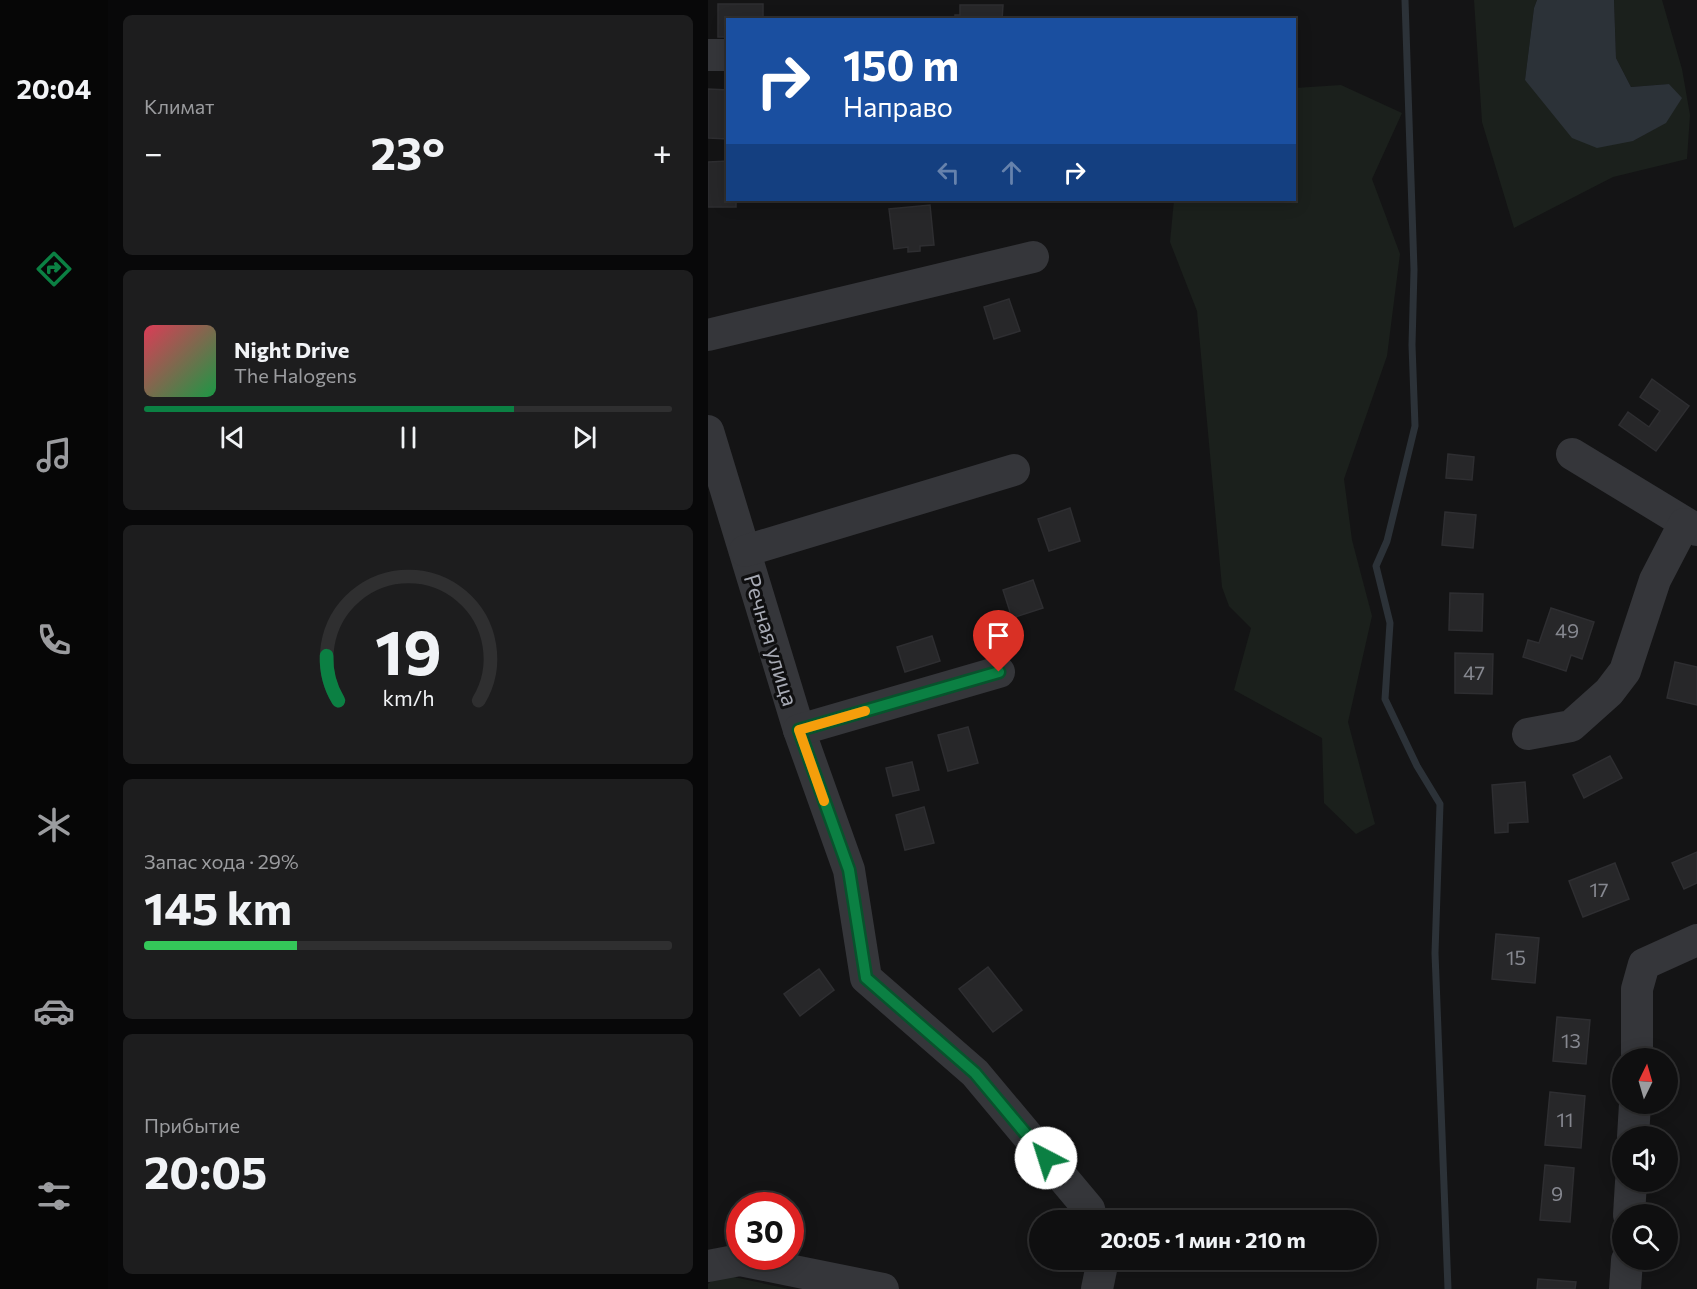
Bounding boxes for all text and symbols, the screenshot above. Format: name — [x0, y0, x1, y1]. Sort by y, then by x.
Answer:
text: 150 m — [843, 38, 959, 90]
icon: right — [744, 42, 822, 120]
text: 20:04 — [17, 72, 91, 105]
text: Направо — [843, 90, 953, 123]
text: Климат — [144, 94, 214, 118]
text: 23° — [371, 124, 445, 179]
text: − — [144, 131, 163, 172]
text: + — [653, 131, 672, 172]
icon: left — [932, 156, 965, 189]
icon: ahead — [995, 156, 1028, 189]
icon: right — [1058, 156, 1091, 189]
icon: directions — [33, 248, 75, 290]
text: Night Drive — [234, 336, 349, 363]
text: The Halogens — [234, 363, 357, 387]
icon: previous — [216, 421, 249, 454]
icon: pause — [392, 421, 425, 454]
icon: next — [568, 421, 601, 454]
icon: music — [33, 434, 75, 476]
street label: Речная улица — [739, 571, 804, 709]
pin — [973, 610, 1024, 672]
text: 19 — [375, 613, 441, 689]
house number: 49 — [1555, 618, 1579, 642]
icon: phone — [33, 619, 75, 661]
icon: arrive — [982, 619, 1015, 652]
house number: 47 — [1463, 660, 1485, 684]
text: km/h — [382, 685, 434, 711]
icon: climate — [33, 804, 75, 846]
text: Запас хода · 29% — [144, 849, 299, 873]
house number: 17 — [1589, 877, 1609, 901]
text: 145 km — [144, 879, 292, 934]
house number: 15 — [1506, 945, 1526, 969]
icon: car — [33, 990, 75, 1032]
house number: 13 — [1561, 1028, 1581, 1052]
north arrow — [1612, 1048, 1678, 1114]
map controls — [1612, 1048, 1678, 1270]
house number: 11 — [1556, 1107, 1574, 1131]
text: Прибытие — [144, 1113, 240, 1137]
position arrow — [1014, 1126, 1078, 1190]
button: sound — [1612, 1126, 1678, 1192]
text: 20:05 — [144, 1143, 267, 1198]
icon: filters — [33, 1175, 75, 1217]
house number: 9 — [1551, 1181, 1563, 1205]
speed limit sign: 30 — [726, 1192, 804, 1270]
button: search — [1612, 1204, 1678, 1270]
text: 20:05 · 1 мин · 210 m — [1100, 1226, 1306, 1253]

